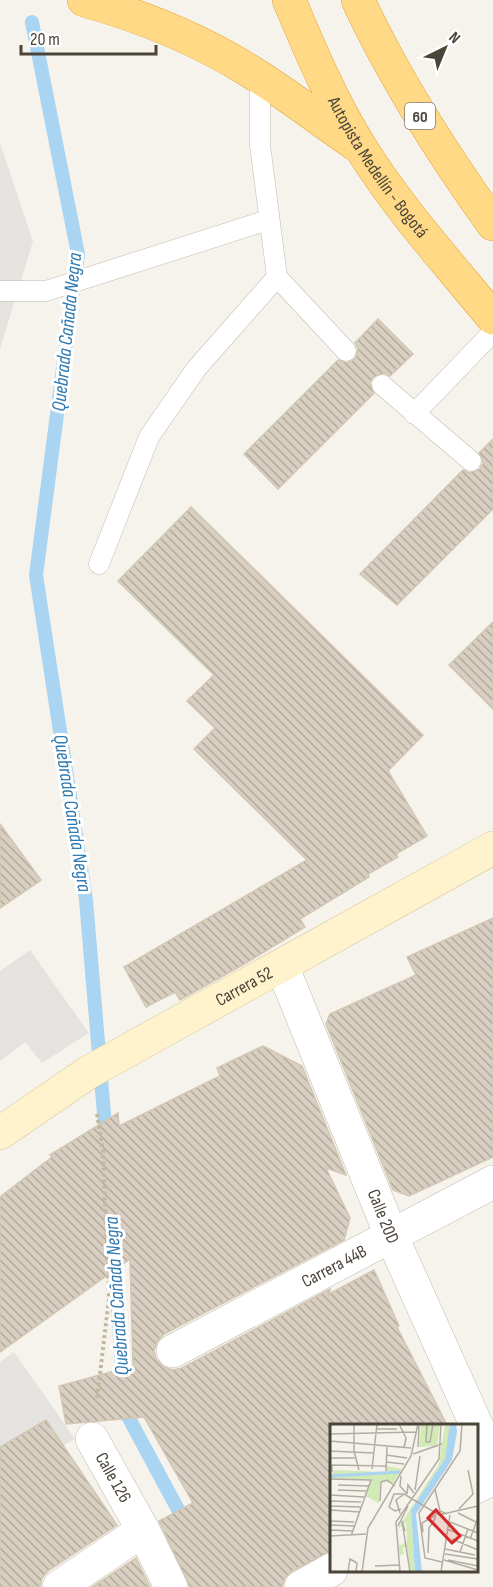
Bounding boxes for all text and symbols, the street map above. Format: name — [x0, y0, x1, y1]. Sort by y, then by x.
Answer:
scale bar — [21, 18, 156, 56]
north arrow — [415, 18, 475, 78]
text: N — [445, 28, 464, 48]
text: 20 m — [30, 29, 60, 50]
street label: Autopista Medellín - Bogotá — [323, 92, 432, 242]
road number: 60 — [405, 103, 435, 129]
water label: Quebrada Cañada Negra — [47, 252, 87, 413]
water label: Quebrada Cañada Negra — [48, 733, 96, 894]
street label: Carrera 52 — [212, 962, 276, 1011]
street label: Calle 20D — [363, 1186, 403, 1247]
water label: Quebrada Cañada Negra — [99, 1216, 135, 1376]
street label: Carrera 44B — [298, 1241, 370, 1292]
inset map — [330, 1424, 478, 1572]
street label: Calle 126 — [91, 1449, 135, 1506]

